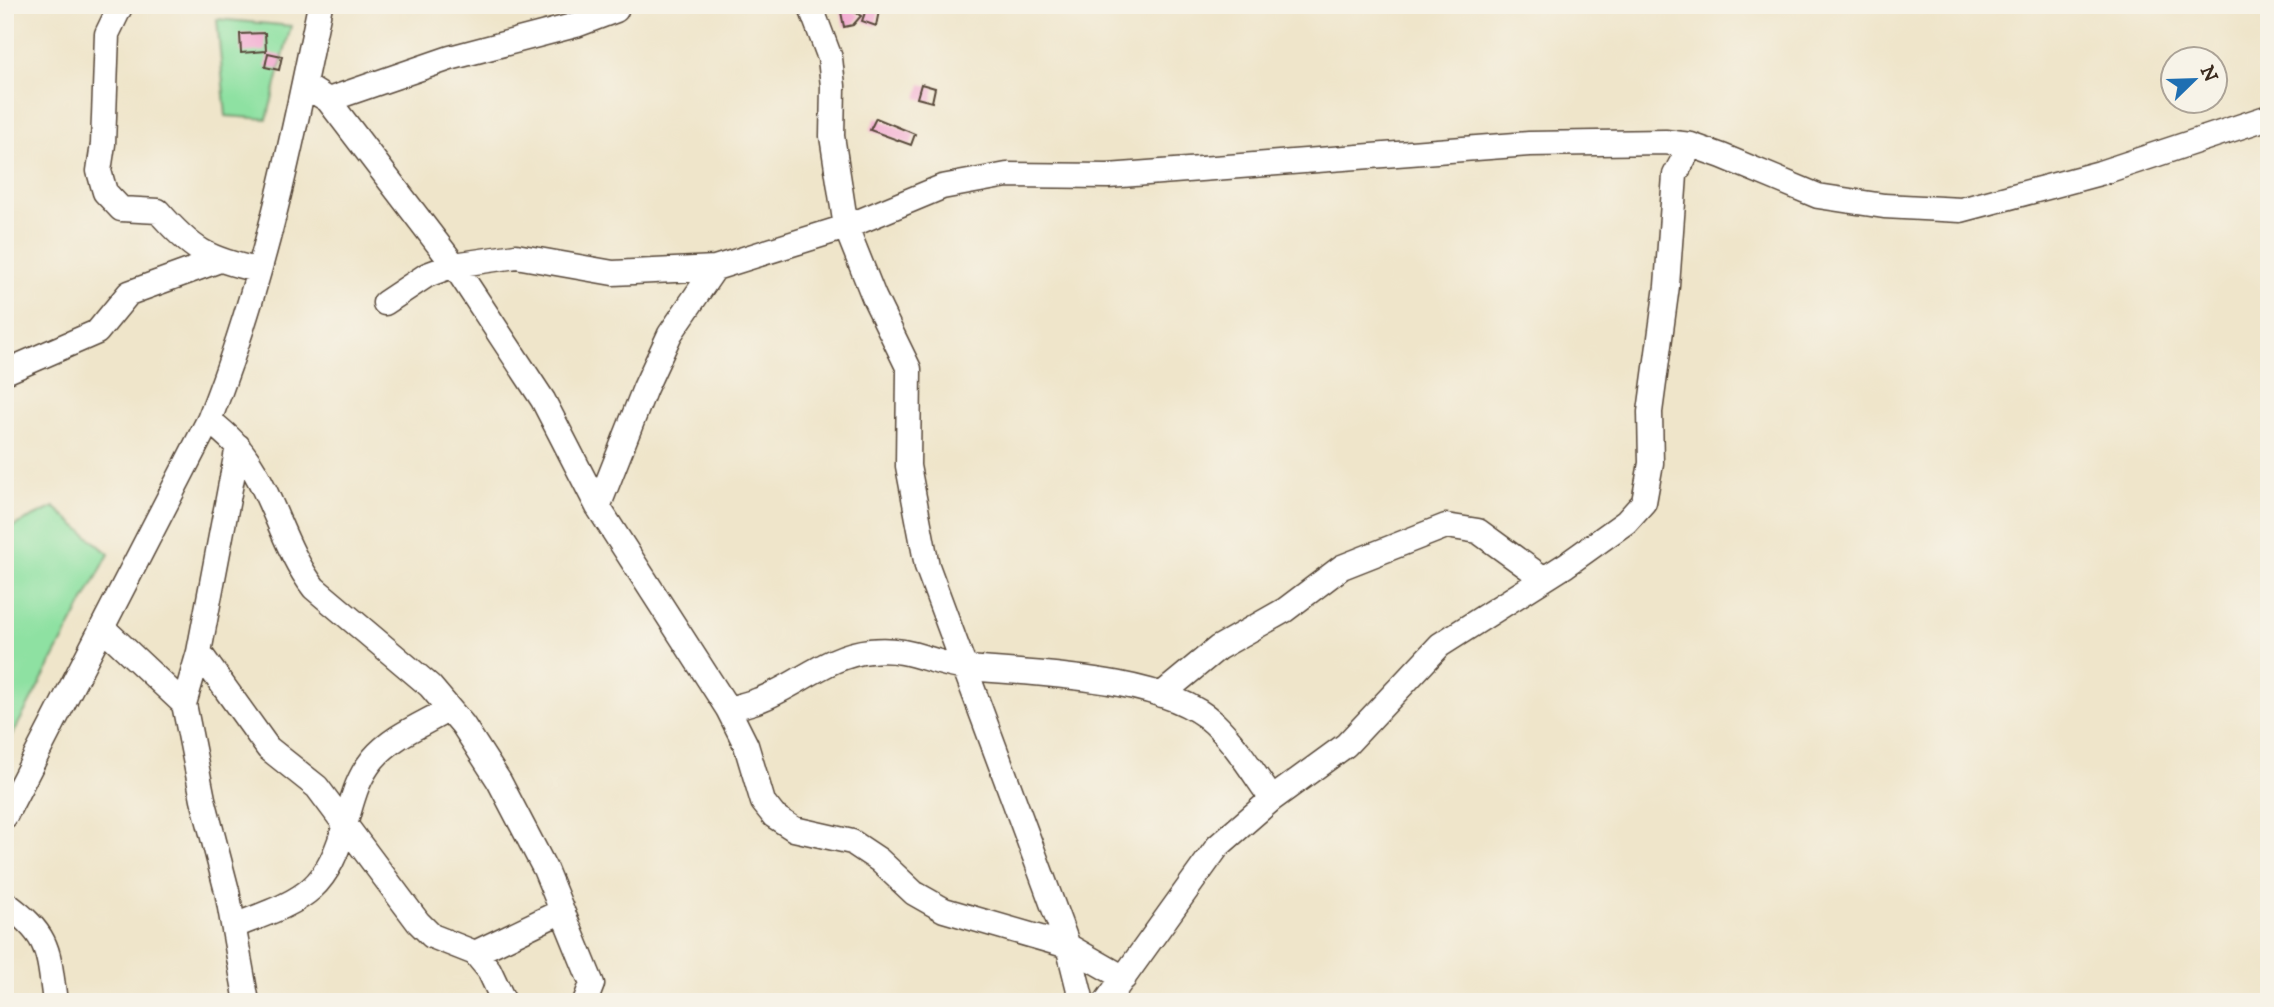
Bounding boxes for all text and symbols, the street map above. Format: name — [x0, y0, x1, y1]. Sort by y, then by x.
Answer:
north arrow — [2158, 46, 2228, 116]
text: N — [2195, 62, 2222, 86]

